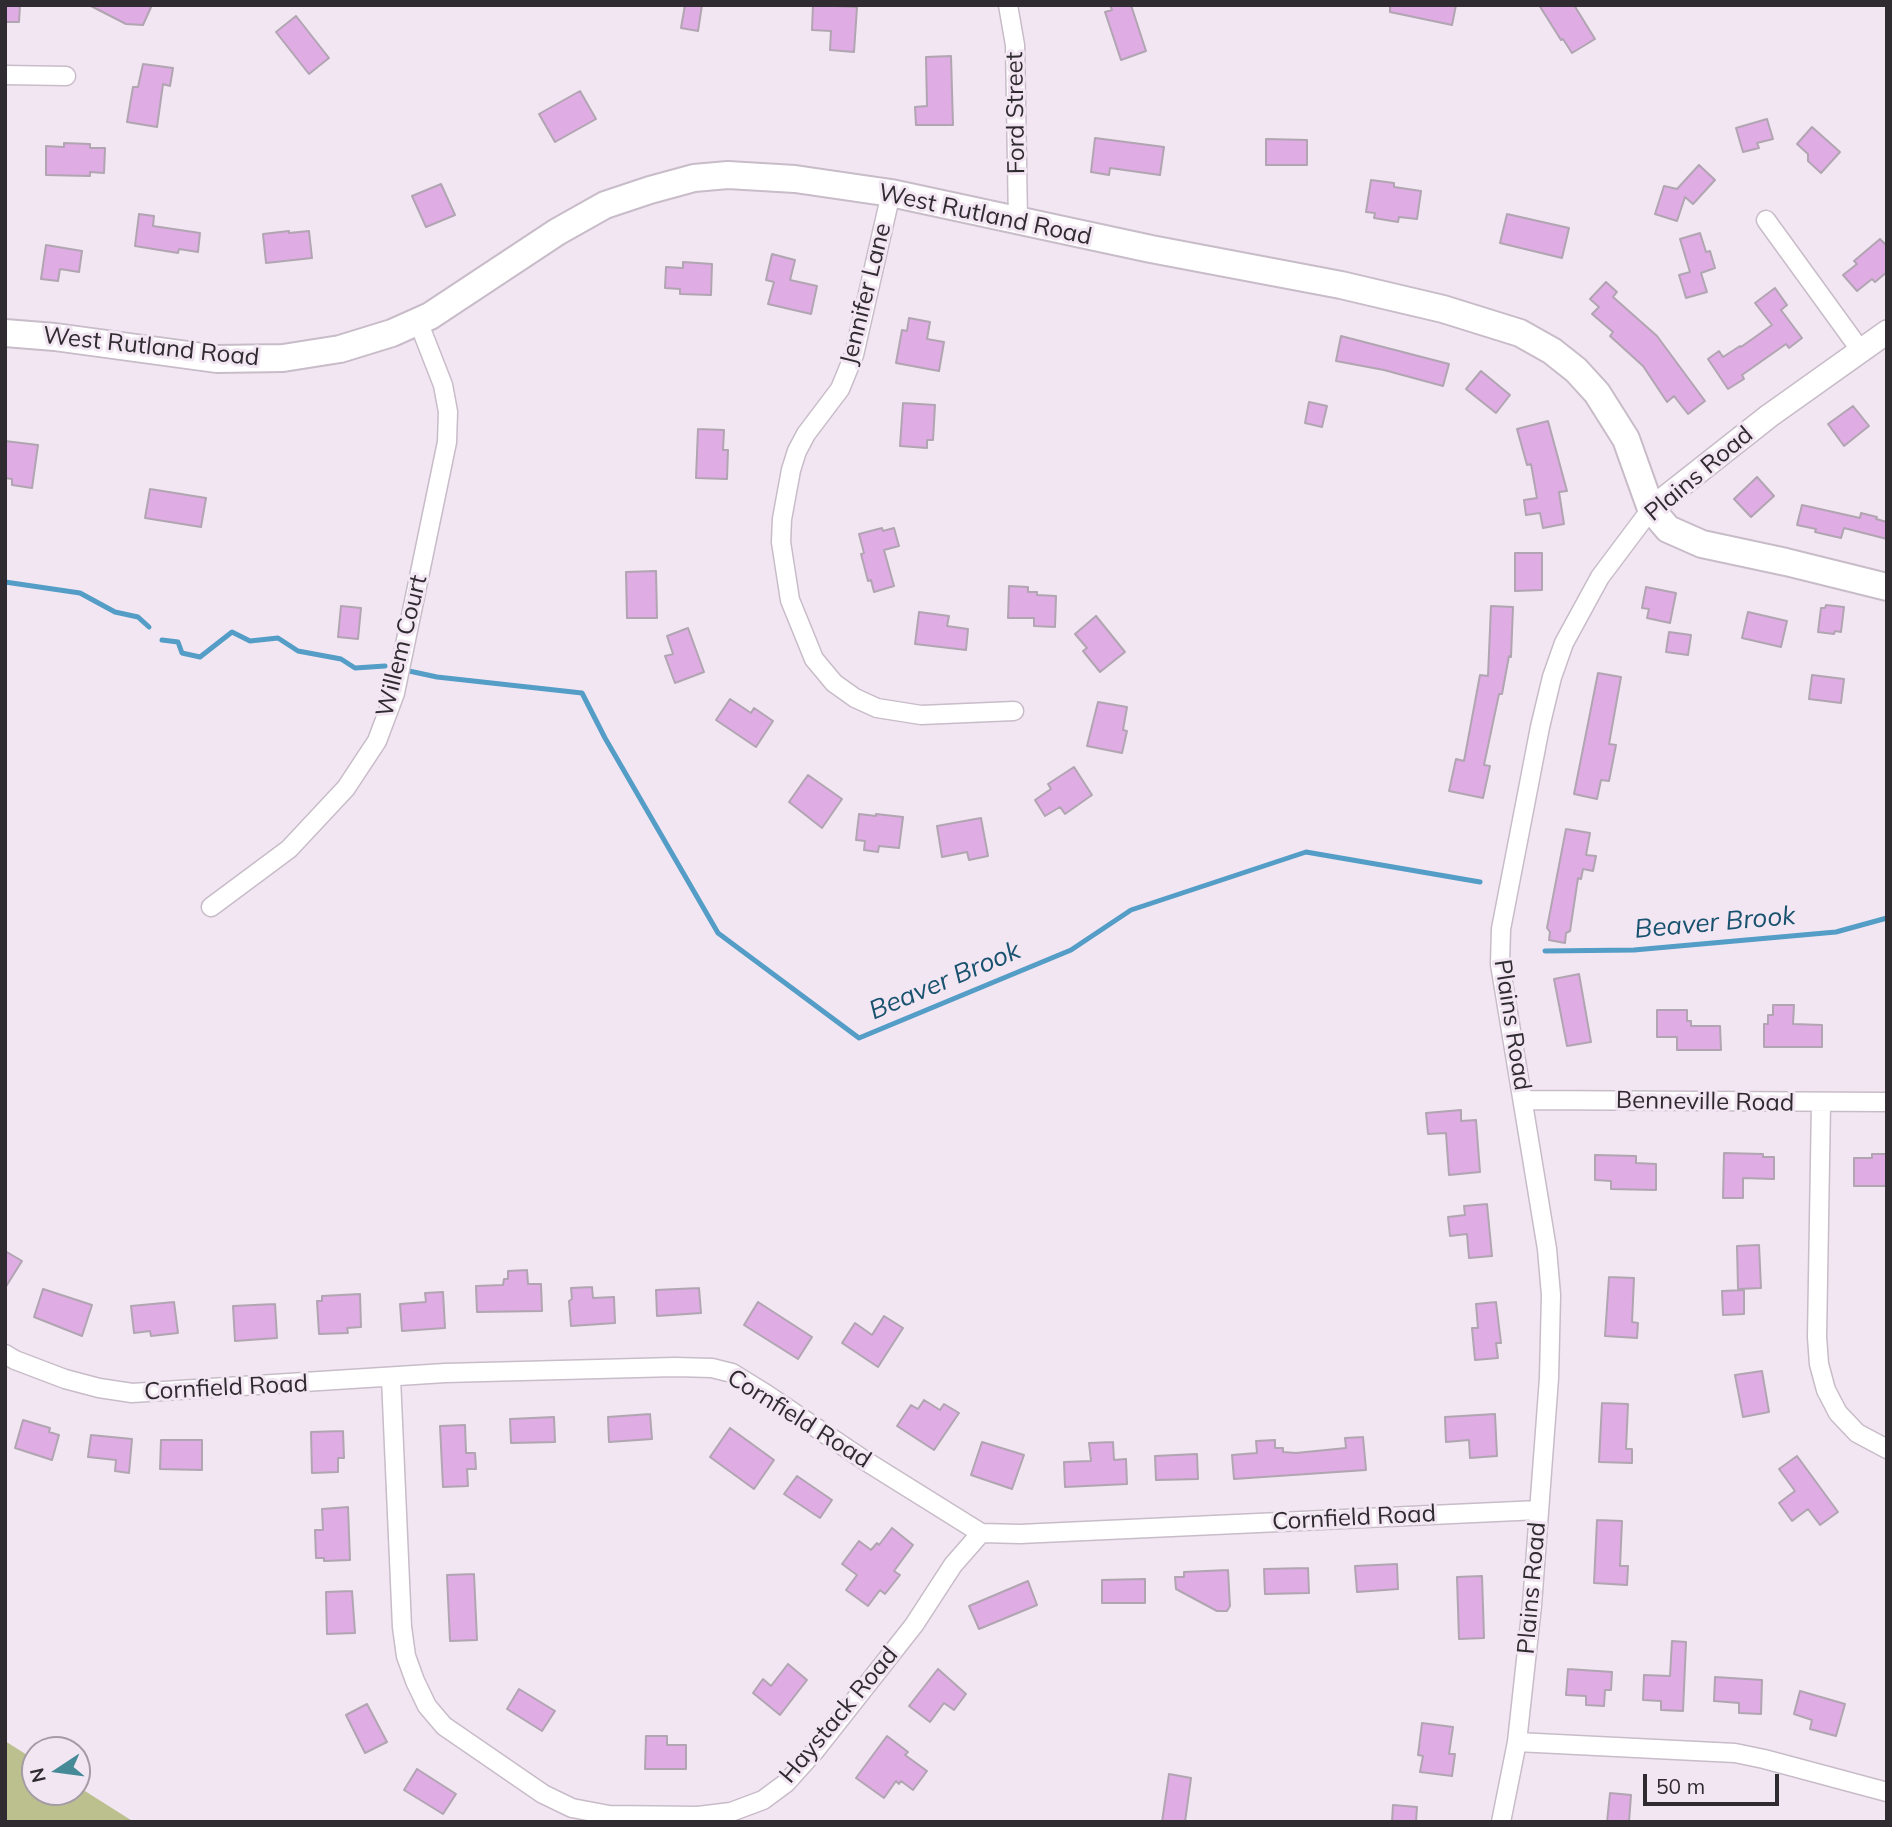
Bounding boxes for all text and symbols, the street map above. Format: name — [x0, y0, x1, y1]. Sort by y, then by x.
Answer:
street label: Ford Street — [1001, 52, 1031, 174]
street label: West Rutland Road — [876, 178, 1094, 252]
street label: Jennifer Lane — [834, 220, 898, 368]
street label: West Rutland Road — [41, 321, 261, 373]
street label: Plains Road — [1639, 420, 1759, 528]
street label: Willem Court — [370, 572, 434, 720]
water label: Beaver Brook — [1633, 900, 1797, 946]
water label: Beaver Brook — [865, 935, 1025, 1027]
street label: Plains Road — [1487, 957, 1537, 1093]
street label: Benneville Road — [1616, 1086, 1794, 1118]
street label: Cornfield Road — [722, 1363, 876, 1475]
street label: Cornfield Road — [143, 1369, 309, 1407]
street label: Cornfield Road — [1271, 1499, 1437, 1537]
street label: Plains Road — [1512, 1521, 1552, 1655]
street label: Haystack Road — [774, 1641, 904, 1789]
north arrow — [21, 1736, 91, 1806]
scale bar — [1647, 1760, 1784, 1804]
text: N — [24, 1766, 51, 1785]
text: 50 m — [1656, 1773, 1705, 1799]

